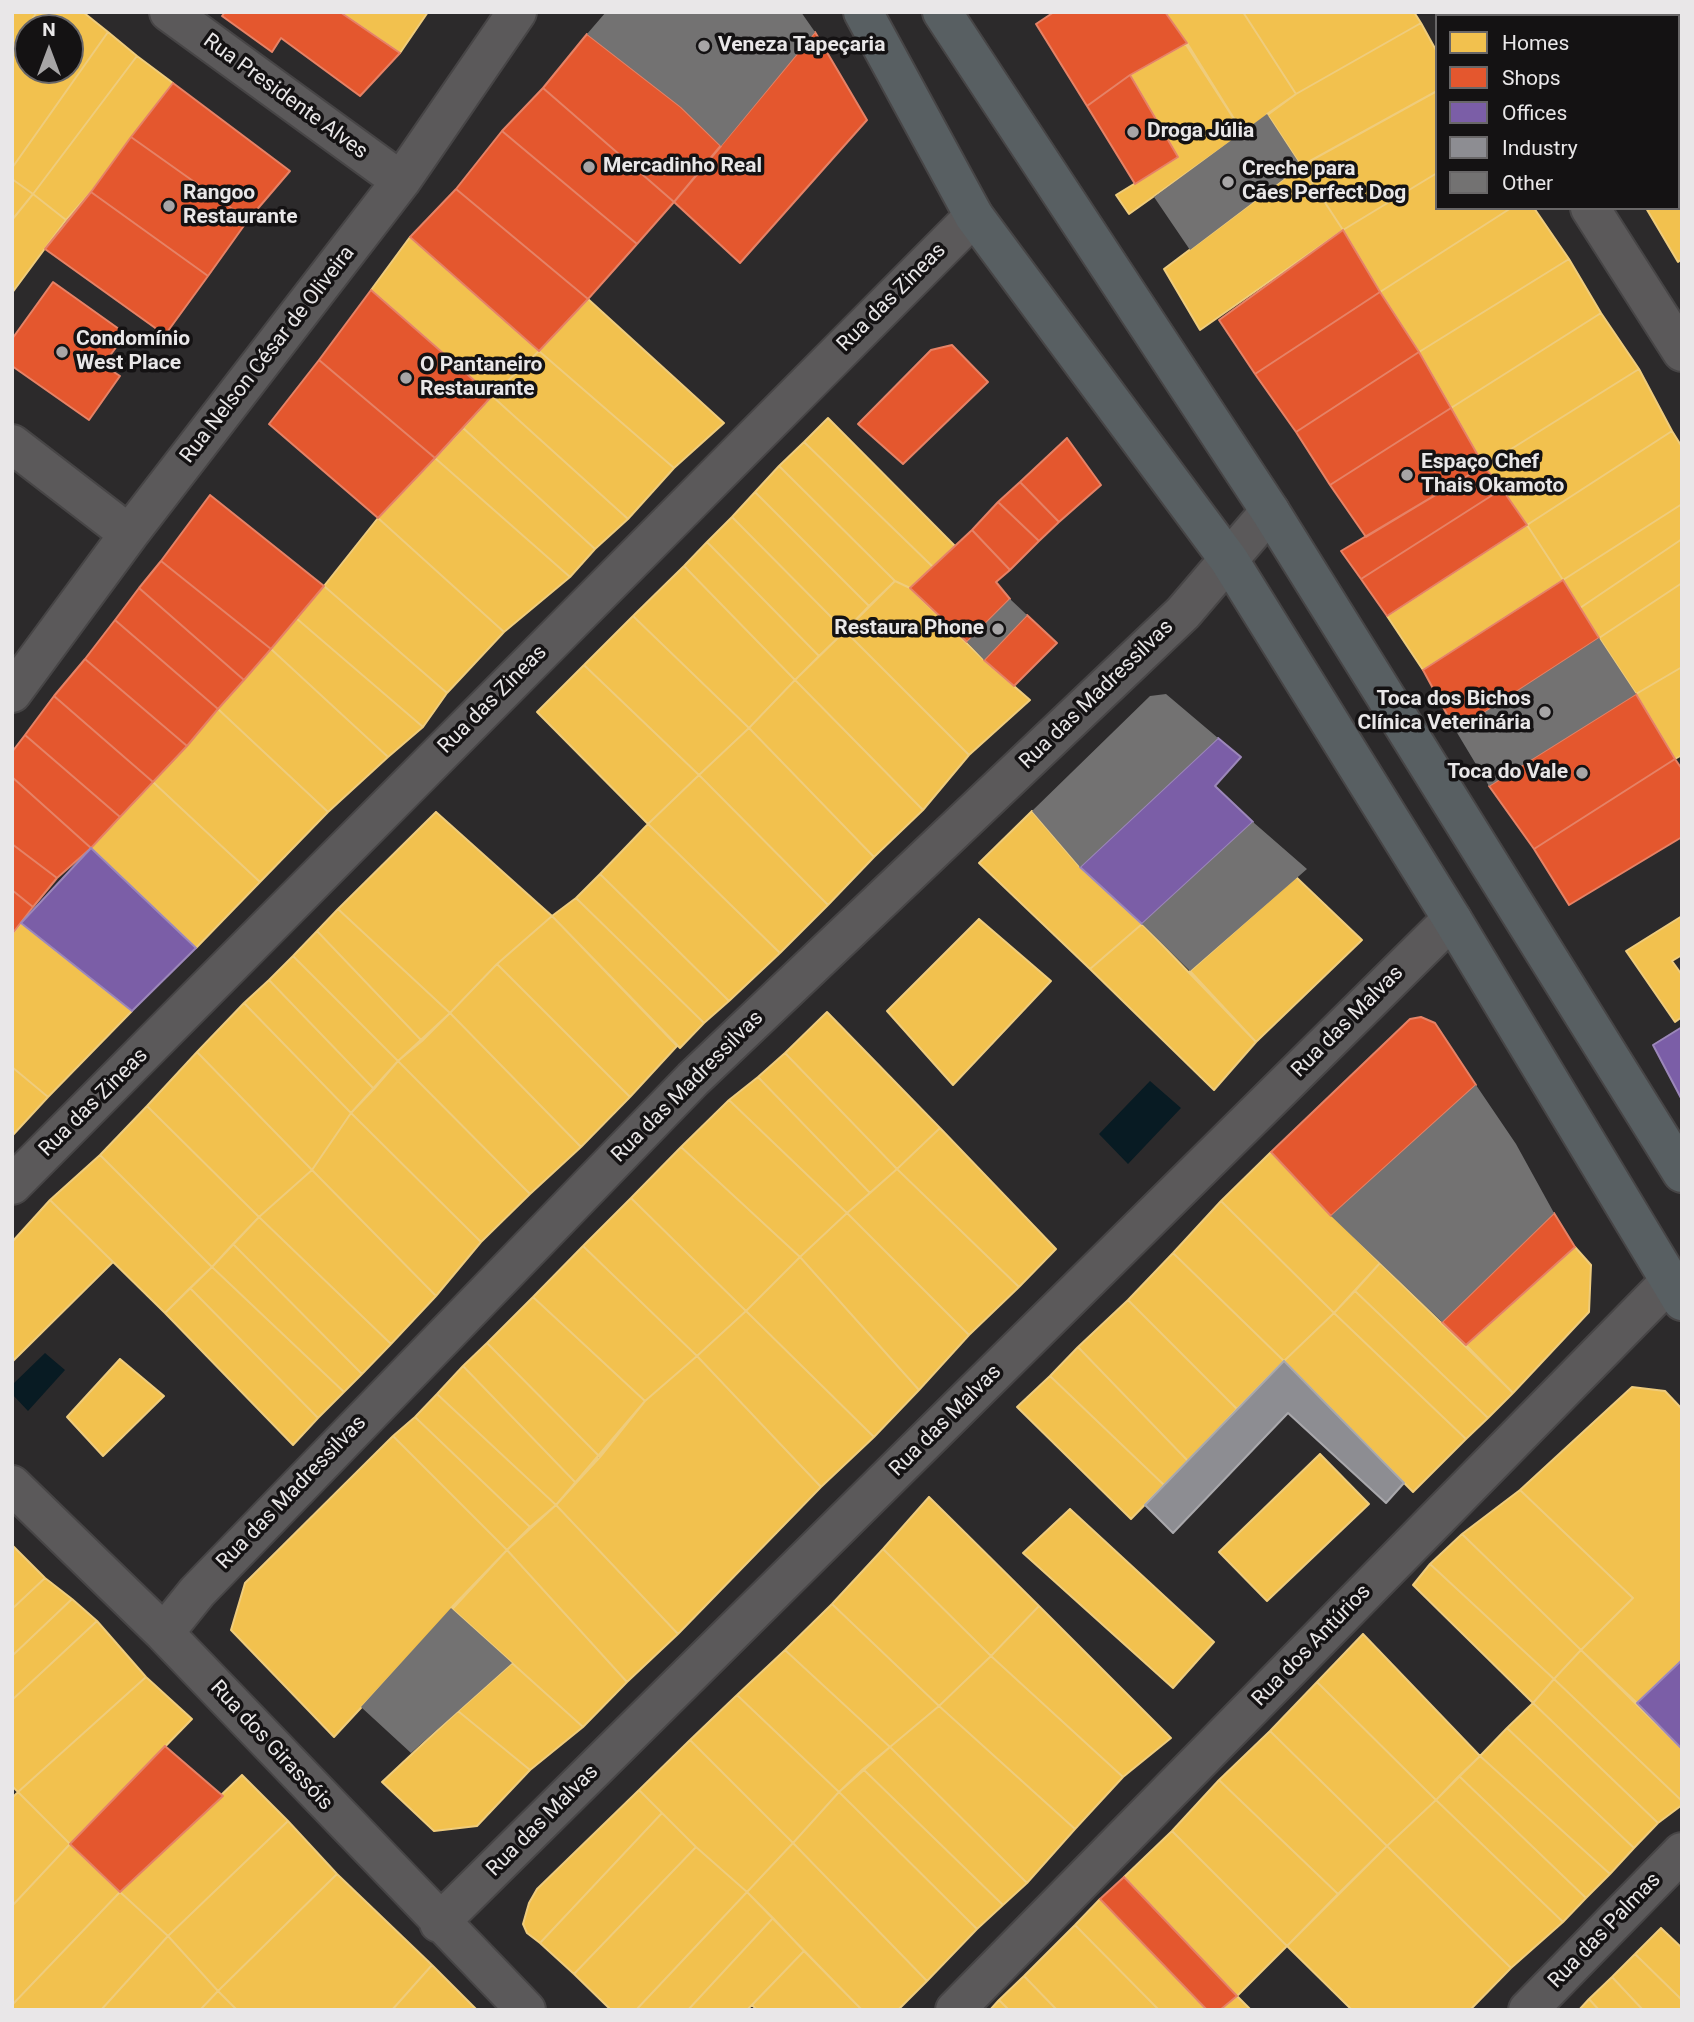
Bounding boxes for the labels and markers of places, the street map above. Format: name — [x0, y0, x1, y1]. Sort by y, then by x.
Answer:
place label: Veneza Tapeçaria — [718, 33, 885, 59]
marker: Veneza Tapeçaria — [696, 38, 712, 54]
place label: Droga Júlia — [1147, 119, 1254, 145]
marker: Droga Júlia — [1125, 124, 1141, 140]
place label: Mercadinho Real — [603, 154, 762, 180]
place label: Creche para Cães Perfect Dog — [1242, 157, 1406, 207]
marker: Mercadinho Real — [581, 159, 597, 175]
marker: Creche para Cães Perfect Dog — [1220, 174, 1236, 190]
place label: Rangoo Restaurante — [183, 181, 297, 231]
marker: Rangoo Restaurante — [161, 198, 177, 214]
place label: Condomínio West Place — [76, 327, 190, 377]
marker: Condomínio West Place — [54, 344, 70, 360]
place label: O Pantaneiro Restaurante — [420, 353, 542, 403]
marker: O Pantaneiro Restaurante — [398, 370, 414, 386]
place label: Espaço Chef Thais Okamoto — [1421, 450, 1564, 500]
marker: Espaço Chef Thais Okamoto — [1399, 467, 1415, 483]
place label: Restaura Phone — [834, 616, 984, 642]
marker: Restaura Phone — [990, 621, 1006, 637]
place label: Toca dos Bichos Clínica Veterinária — [1357, 687, 1531, 737]
marker: Toca dos Bichos Clínica Veterinária — [1537, 704, 1553, 720]
place label: Toca do Vale — [1447, 760, 1568, 786]
marker: Toca do Vale — [1574, 765, 1590, 781]

